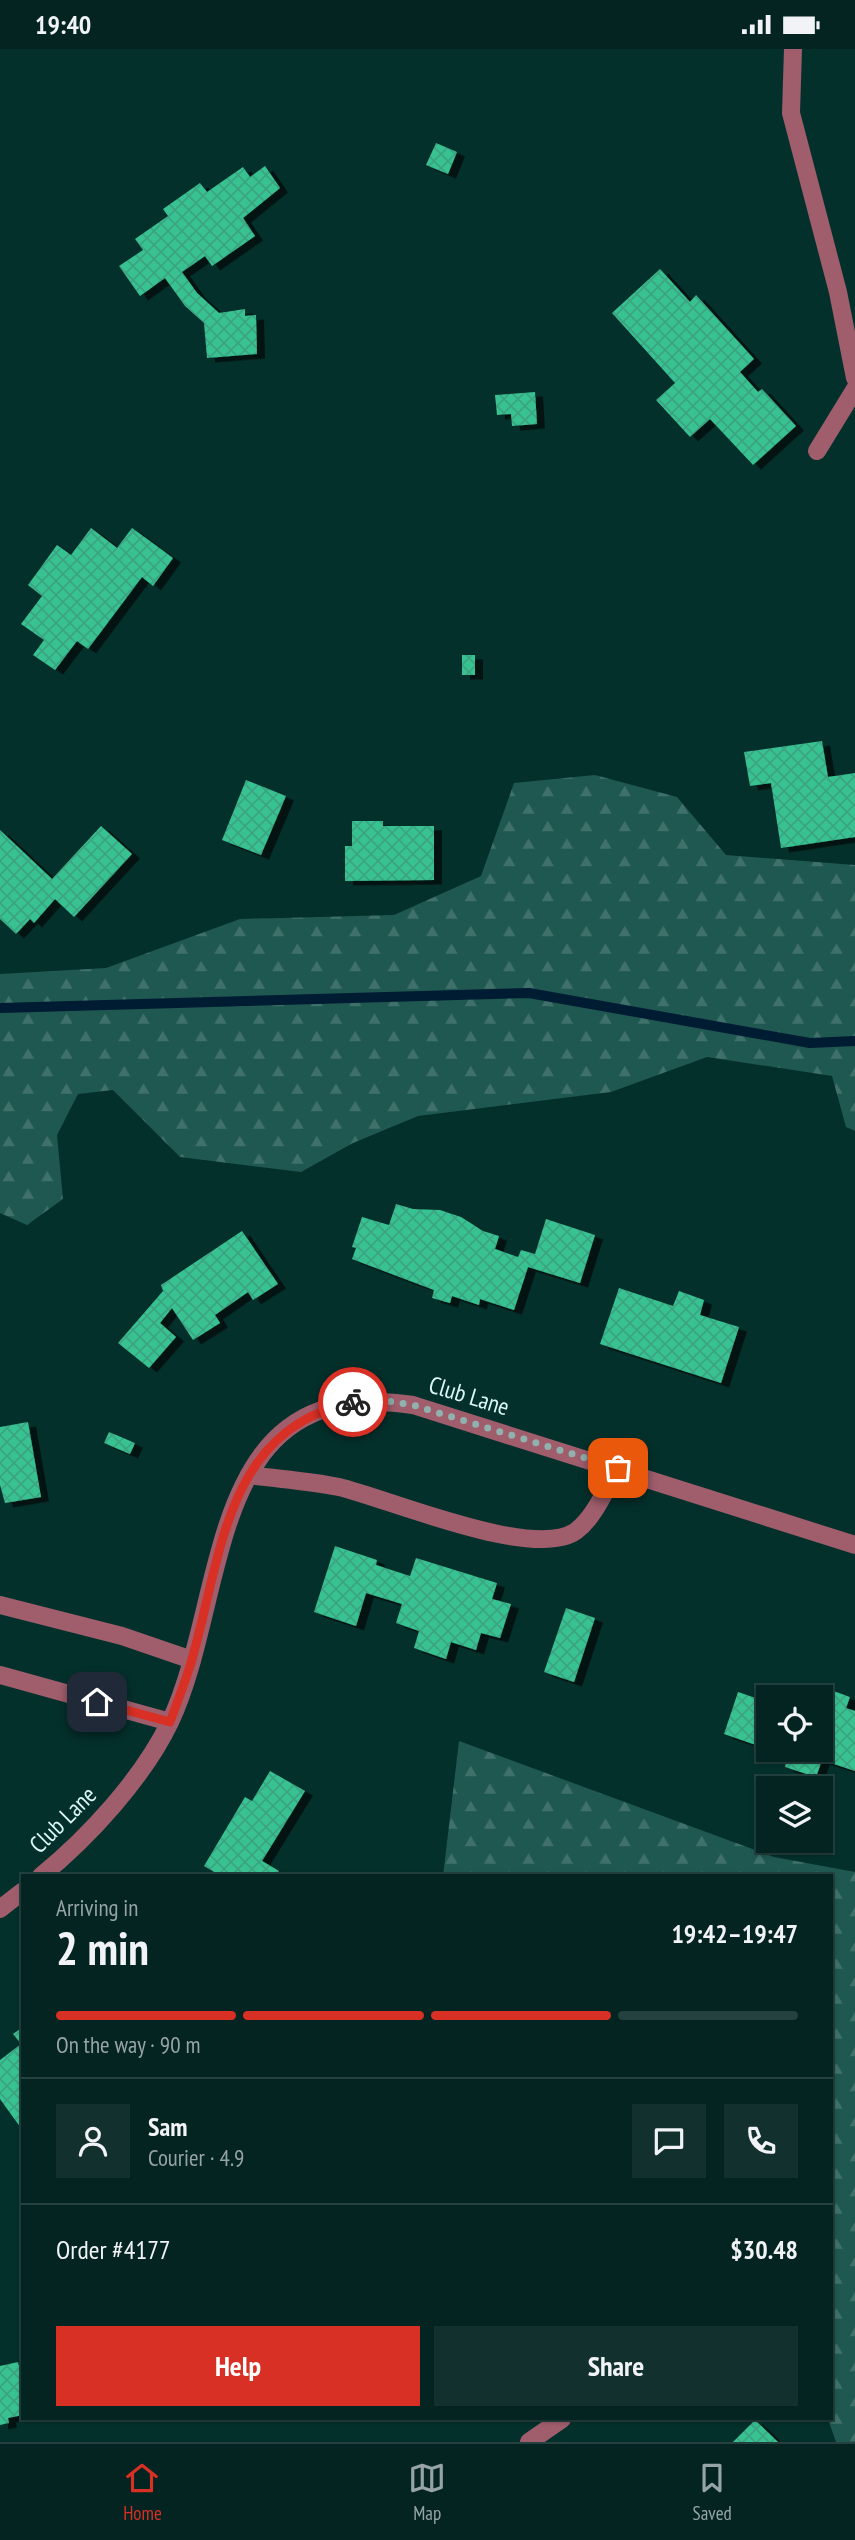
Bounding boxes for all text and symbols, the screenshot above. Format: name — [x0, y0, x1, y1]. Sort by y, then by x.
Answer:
text: 19:40 — [35, 8, 91, 41]
courier — [318, 1367, 388, 1437]
street label: Club Lane — [425, 1369, 513, 1422]
icon: bike — [334, 1383, 372, 1421]
pin — [588, 1438, 648, 1498]
icon: bag — [599, 1449, 637, 1487]
pin — [67, 1672, 127, 1732]
icon: home — [78, 1683, 116, 1721]
map controls — [756, 1685, 833, 1853]
button: locate — [756, 1685, 833, 1762]
button: layers — [756, 1776, 833, 1853]
street label: Club Lane — [23, 1780, 103, 1860]
text: Arriving in — [56, 1893, 138, 1922]
text: 19:42–19:47 — [671, 1917, 798, 1950]
text: 2 min — [56, 1918, 149, 1978]
text: On the way · 90 m — [56, 2030, 200, 2059]
button: person — [56, 2104, 130, 2178]
button: chat — [632, 2104, 706, 2178]
button: phone — [724, 2104, 798, 2178]
text: Sam — [148, 2110, 187, 2143]
text: Courier · 4.9 — [148, 2143, 244, 2172]
text: Order #4177 — [56, 2233, 171, 2266]
text: $30.48 — [730, 2233, 798, 2266]
button: Help — [56, 2326, 420, 2406]
button: Share — [434, 2326, 798, 2406]
tab: Home — [123, 2459, 162, 2525]
tab: Map — [408, 2459, 446, 2525]
tab: Saved — [693, 2459, 732, 2525]

